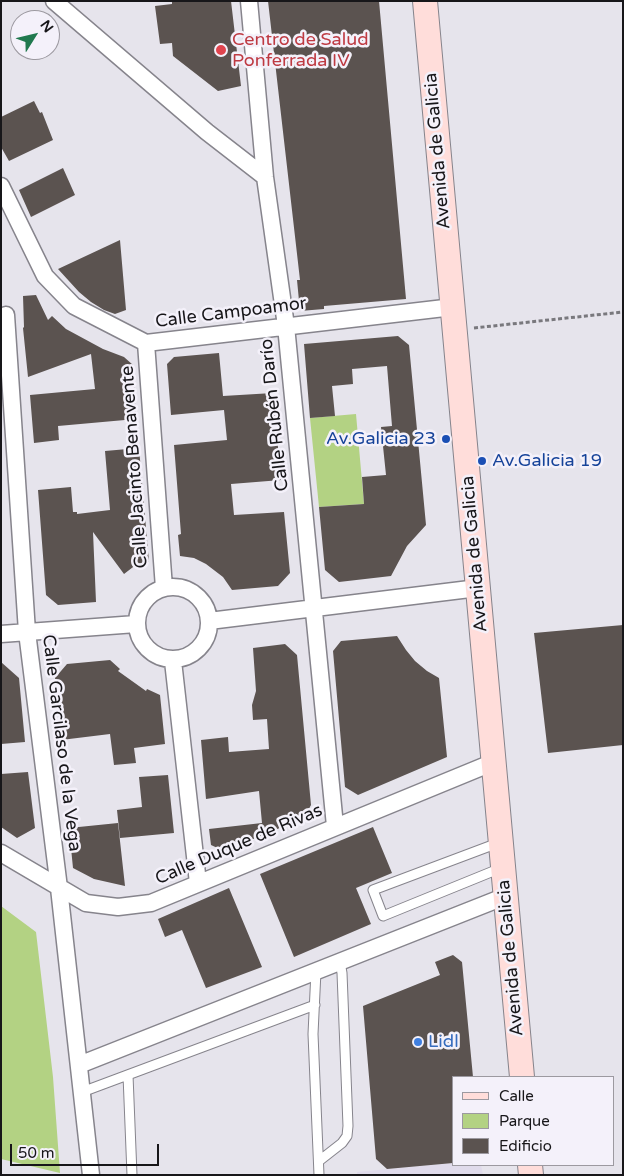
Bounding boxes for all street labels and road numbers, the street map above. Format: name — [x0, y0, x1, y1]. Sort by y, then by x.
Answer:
street label: Avenida de Galicia — [420, 72, 456, 230]
street label: Calle Campoamor — [154, 293, 308, 333]
street label: Calle Rubén Darío — [256, 338, 294, 492]
street label: Calle Jacinto Benavente — [117, 365, 153, 569]
street label: Avenida de Galicia — [457, 475, 493, 633]
street label: Calle Garcilaso de la Vega — [37, 633, 85, 853]
street label: Calle Duque de Rivas — [152, 800, 326, 890]
street label: Avenida de Galicia — [493, 879, 529, 1037]

